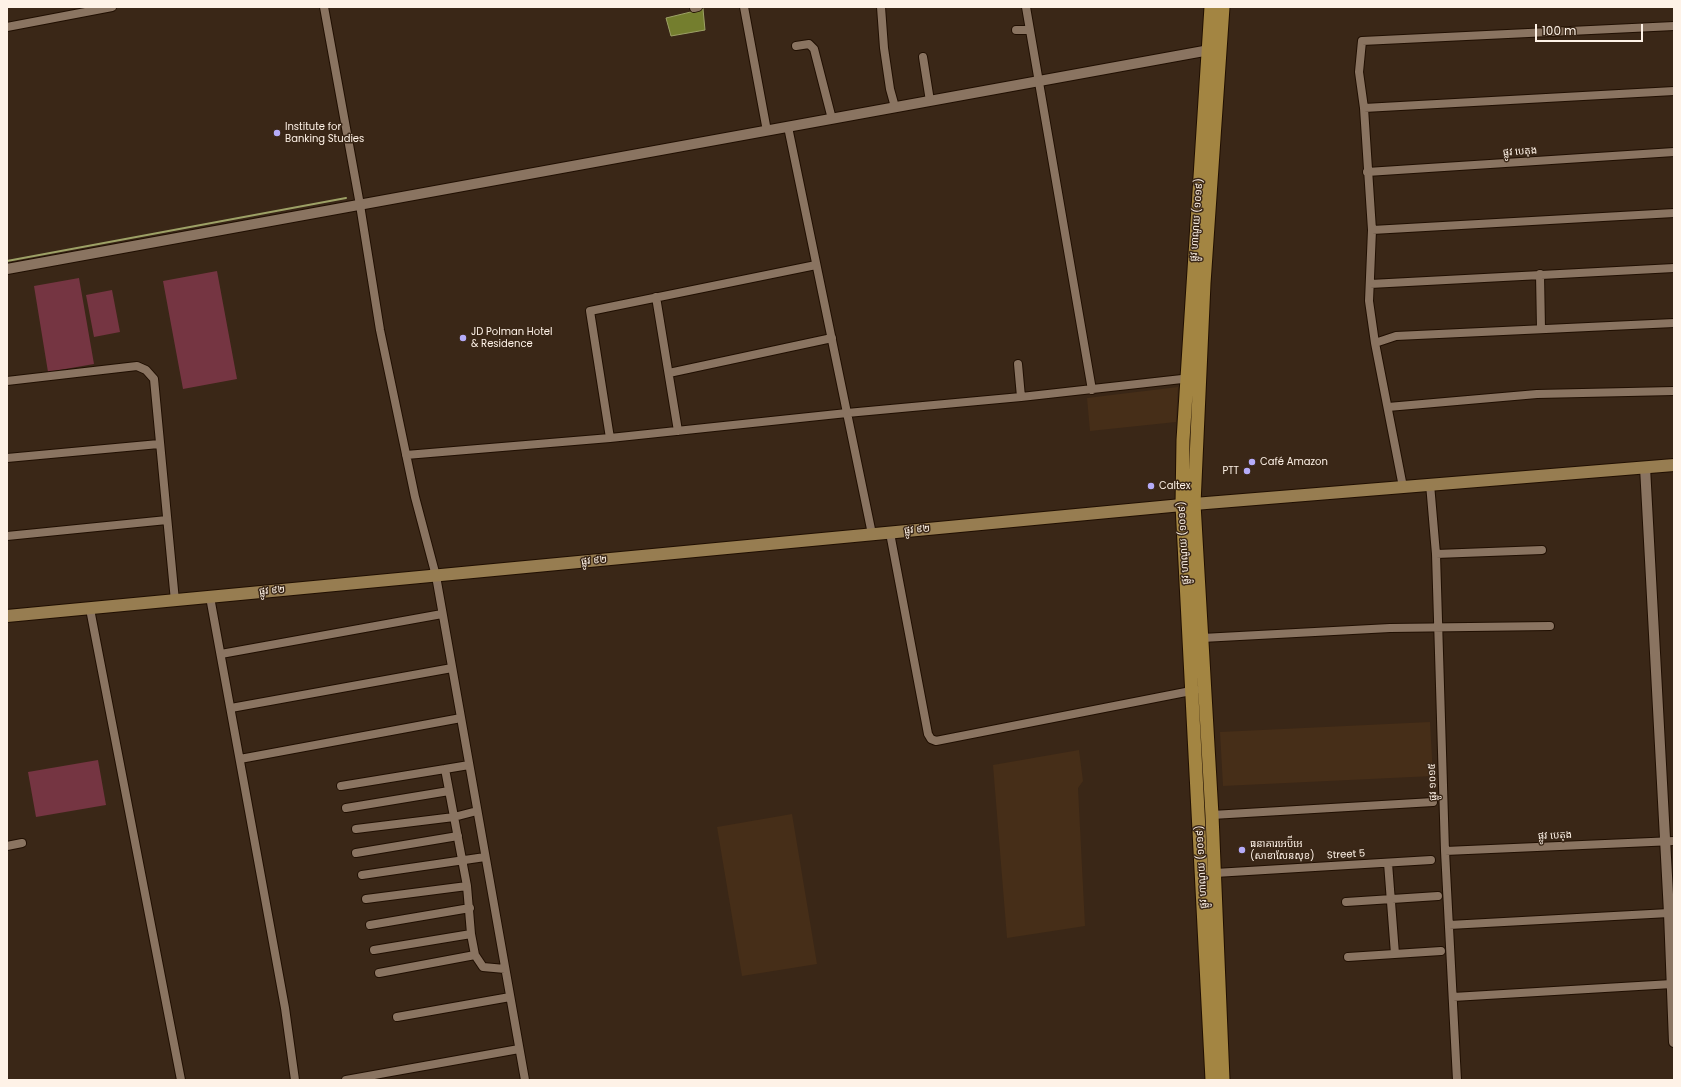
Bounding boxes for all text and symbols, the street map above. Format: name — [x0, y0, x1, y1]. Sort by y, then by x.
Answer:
scale bar — [1537, 16, 1645, 42]
text: 100 m — [1542, 22, 1576, 39]
place label: Institute for Banking Studies — [285, 121, 364, 144]
marker: Institute for Banking Studies — [272, 128, 282, 138]
street label: ផ្លូវ បេតុង — [1503, 145, 1537, 159]
street label: ផ្លូវ ហាណូយ (១០១៩) — [1188, 178, 1206, 262]
place label: JD Polman Hotel & Residence — [471, 326, 552, 350]
marker: JD Polman Hotel & Residence — [458, 333, 468, 343]
place label: Café Amazon — [1260, 456, 1328, 468]
marker: Café Amazon — [1247, 457, 1257, 467]
place label: PTT — [1222, 465, 1239, 477]
marker: PTT — [1242, 466, 1252, 476]
place label: Caltex — [1159, 480, 1191, 492]
marker: Caltex — [1146, 481, 1156, 491]
street label: ផ្លូវ ហាណូយ (១០១៩) — [1176, 501, 1192, 585]
street label: ផ្លូវ ៩២ — [903, 523, 931, 537]
street label: ផ្លូវ ៩២ — [580, 554, 608, 568]
street label: ផ្លូវ ៩២ — [258, 584, 286, 598]
street label: ផ្លូវ ១០១៥ — [1426, 763, 1440, 801]
street label: ផ្លូវ ហាណូយ (១០១៩) — [1194, 825, 1210, 909]
street label: ផ្លូវ បេតុង — [1538, 829, 1572, 843]
place label: ធនាគារអេប៊ីអេ (សាខាសែនសុខ) — [1250, 838, 1315, 862]
marker: ធនាគារអេប៊ីអេ (សាខាសែនសុខ) — [1237, 845, 1247, 855]
street label: Street 5 — [1327, 848, 1365, 862]

